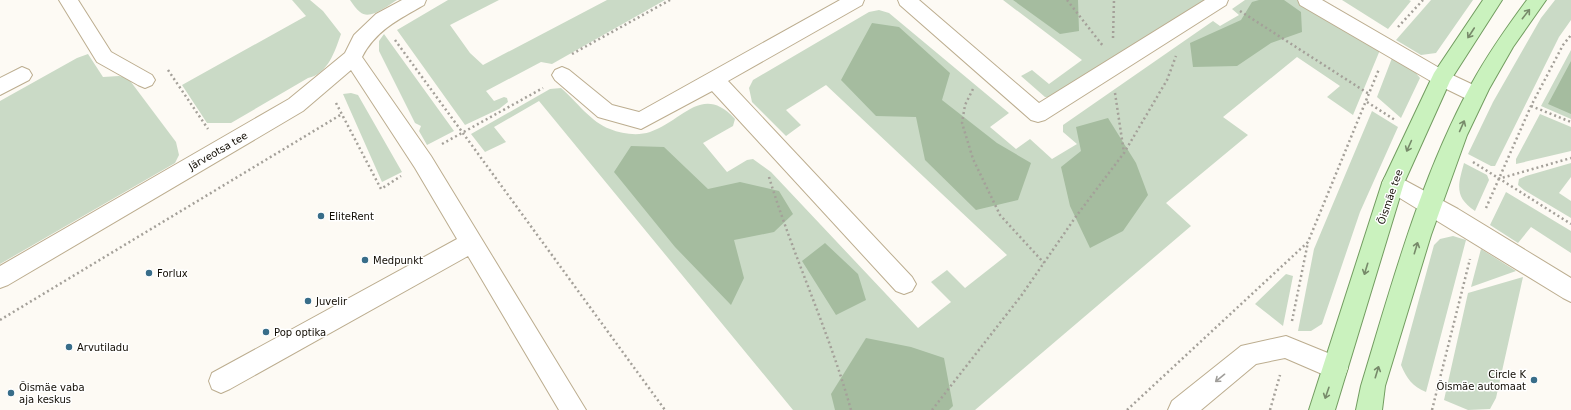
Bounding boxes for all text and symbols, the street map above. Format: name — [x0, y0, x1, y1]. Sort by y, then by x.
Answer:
one-way arrow — [1522, 8, 1531, 19]
one-way arrow — [1467, 27, 1475, 38]
one-way arrow — [1459, 121, 1466, 133]
street label: Järveotsa tee — [186, 130, 249, 173]
one-way arrow — [1405, 140, 1412, 152]
street label: Õismäe tee — [1375, 168, 1405, 226]
marker: EliteRent — [316, 211, 326, 221]
place label: EliteRent — [329, 211, 374, 222]
one-way arrow — [1413, 241, 1420, 254]
marker: Medpunkt — [360, 255, 370, 265]
place label: Medpunkt — [373, 255, 423, 266]
one-way arrow — [1362, 262, 1369, 275]
marker: Forlux — [144, 268, 154, 278]
place label: Forlux — [157, 268, 188, 279]
marker: Juvelir — [303, 296, 313, 306]
place label: Juvelir — [315, 296, 348, 307]
marker: Pop optika — [261, 327, 271, 337]
place label: Pop optika — [274, 327, 326, 338]
marker: Arvutiladu — [64, 342, 74, 352]
place label: Arvutiladu — [77, 342, 129, 353]
one-way arrow — [1374, 366, 1381, 379]
place label: Circle K Õismäe automaat — [1437, 369, 1526, 392]
one-way arrow — [1214, 374, 1225, 383]
marker: Circle K Õismäe automaat — [1529, 375, 1539, 385]
place label: Õismäe vaba aja keskus — [19, 381, 85, 405]
one-way arrow — [1323, 386, 1330, 399]
marker: Õismäe vaba aja keskus — [6, 388, 16, 398]

